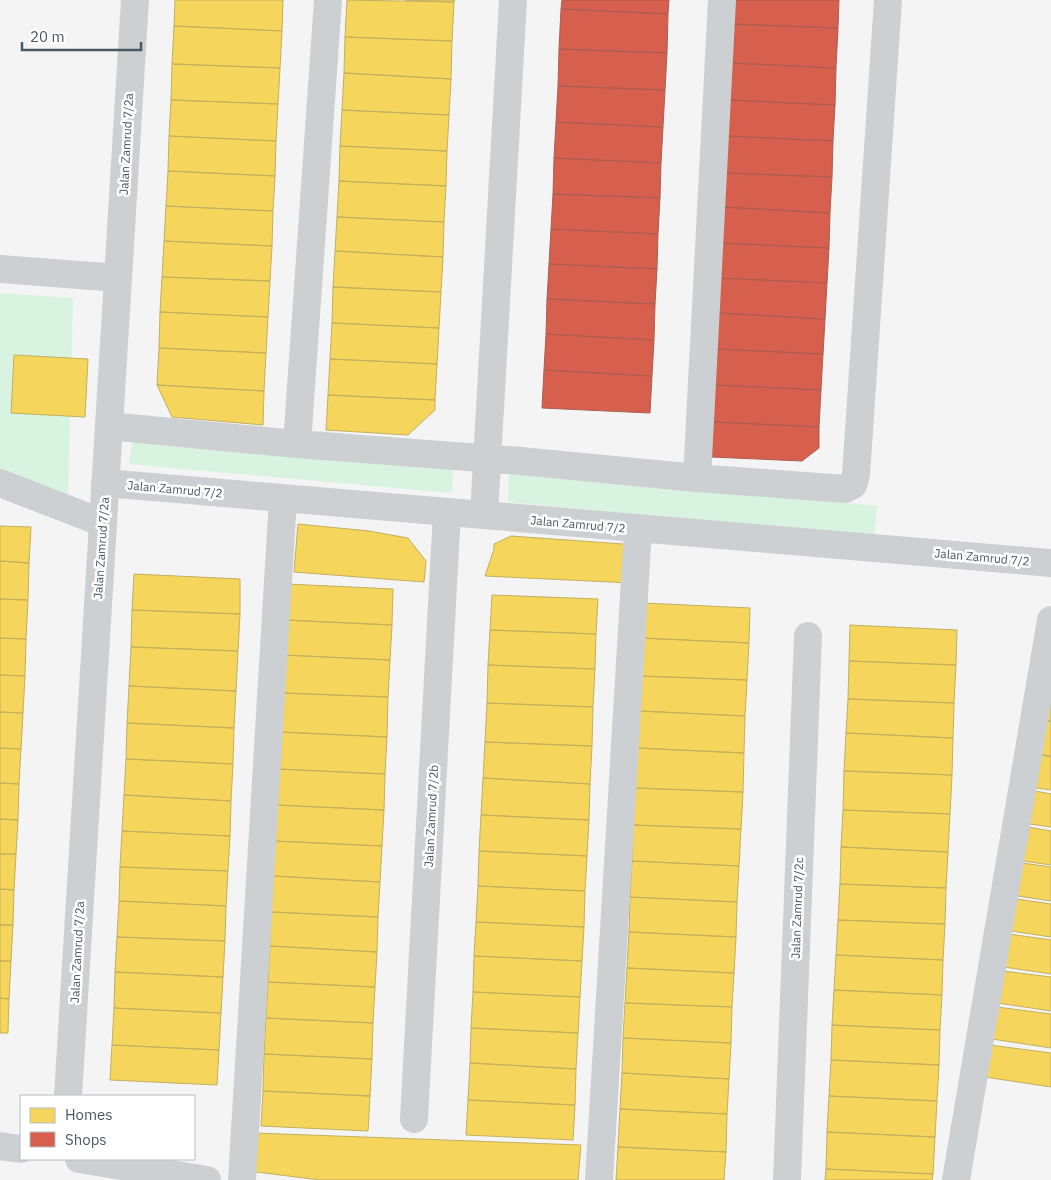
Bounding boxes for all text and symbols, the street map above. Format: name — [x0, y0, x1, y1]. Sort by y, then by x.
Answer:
scale bar — [22, 20, 141, 52]
text: 20 m — [30, 27, 65, 46]
street label: Jalan Zamrud 7/2a — [116, 92, 136, 195]
street label: Jalan Zamrud 7/2 — [127, 477, 223, 501]
street label: Jalan Zamrud 7/2a — [90, 496, 112, 599]
street label: Jalan Zamrud 7/2 — [530, 512, 626, 536]
street label: Jalan Zamrud 7/2 — [934, 545, 1030, 569]
street label: Jalan Zamrud 7/2b — [421, 764, 441, 868]
street label: Jalan Zamrud 7/2c — [788, 857, 806, 959]
street label: Jalan Zamrud 7/2a — [67, 900, 87, 1003]
legend — [20, 1095, 195, 1160]
text: Homes — [65, 1105, 113, 1124]
text: Shops — [65, 1130, 107, 1149]

